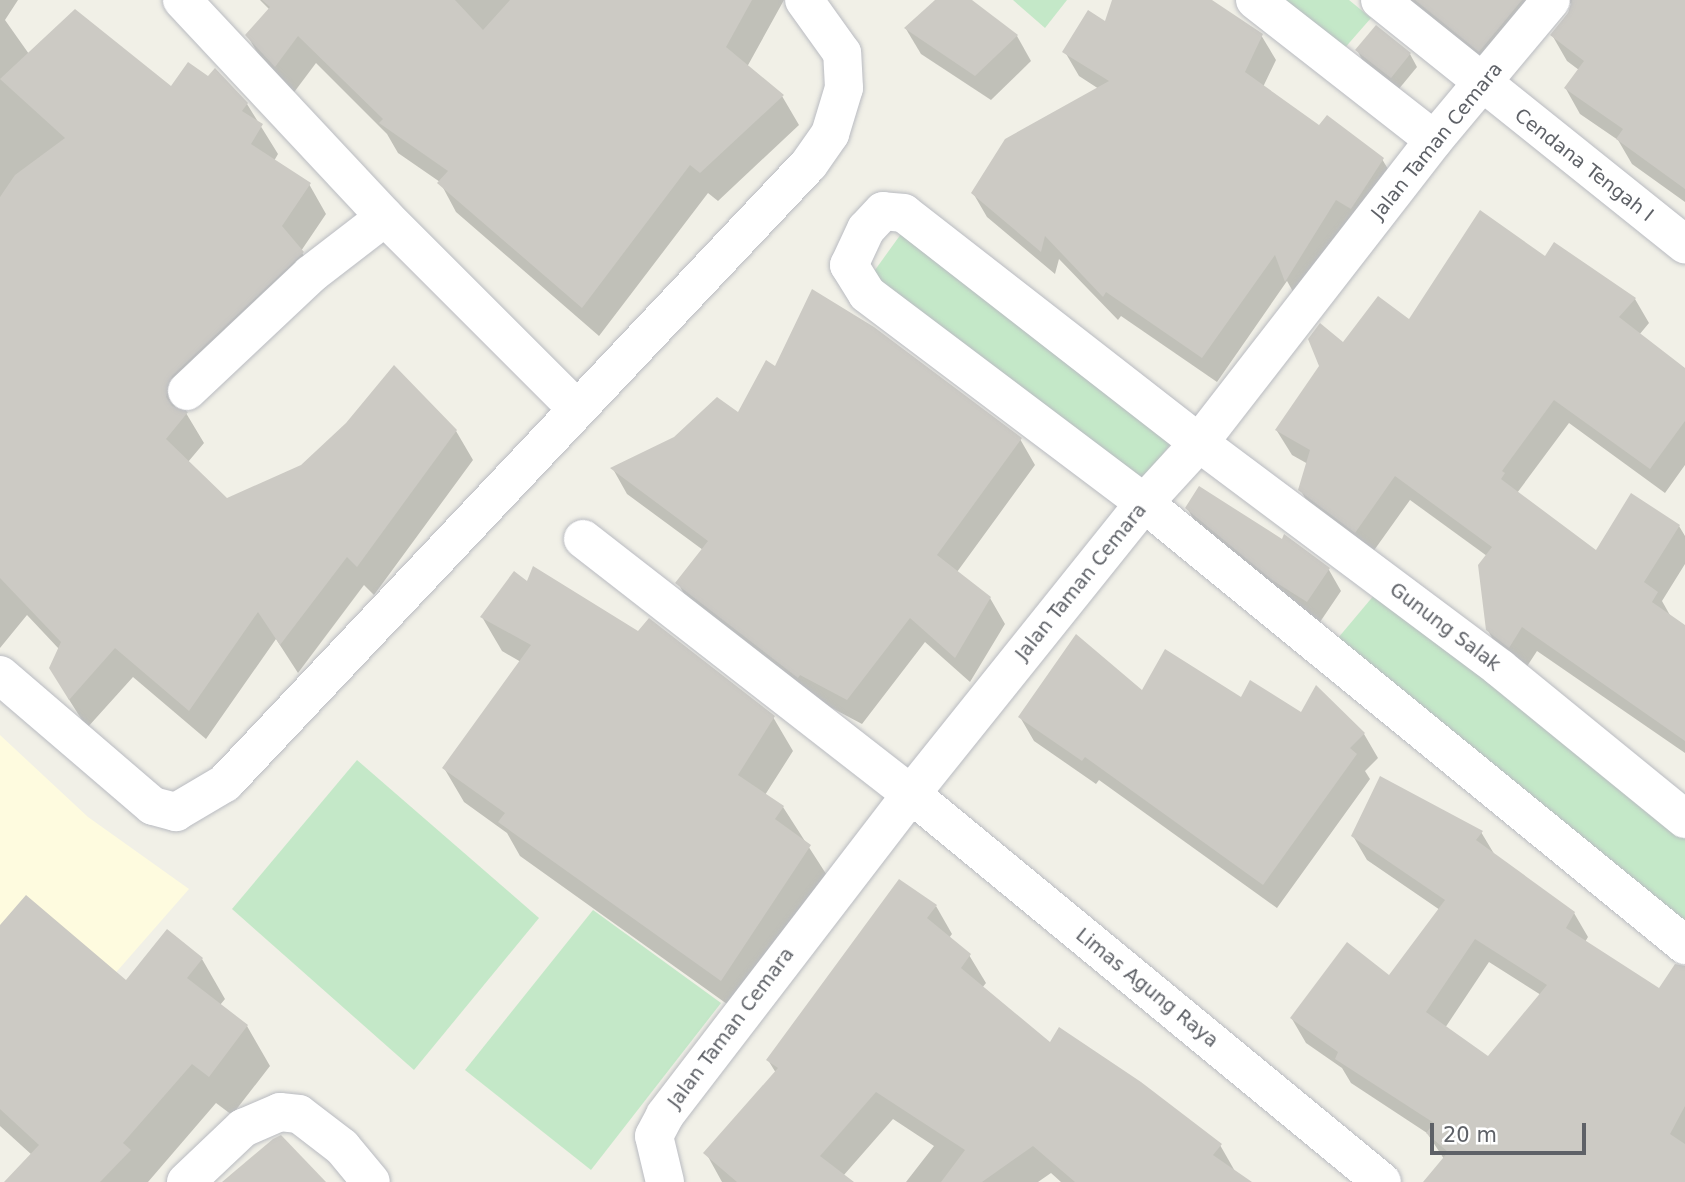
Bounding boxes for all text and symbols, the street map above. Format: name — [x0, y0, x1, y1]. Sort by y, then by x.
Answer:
street label: Jalan Taman Cemara — [1367, 58, 1507, 224]
street label: Cendana Tengah I — [1510, 104, 1658, 226]
street label: Jalan Taman Cemara — [1011, 499, 1151, 665]
street label: Gunung Salak — [1385, 578, 1505, 676]
street label: Limas Agung Raya — [1071, 924, 1223, 1052]
street label: Jalan Taman Cemara — [663, 943, 799, 1113]
scale bar — [1433, 1108, 1589, 1152]
text: 20 m — [1443, 1123, 1497, 1147]

